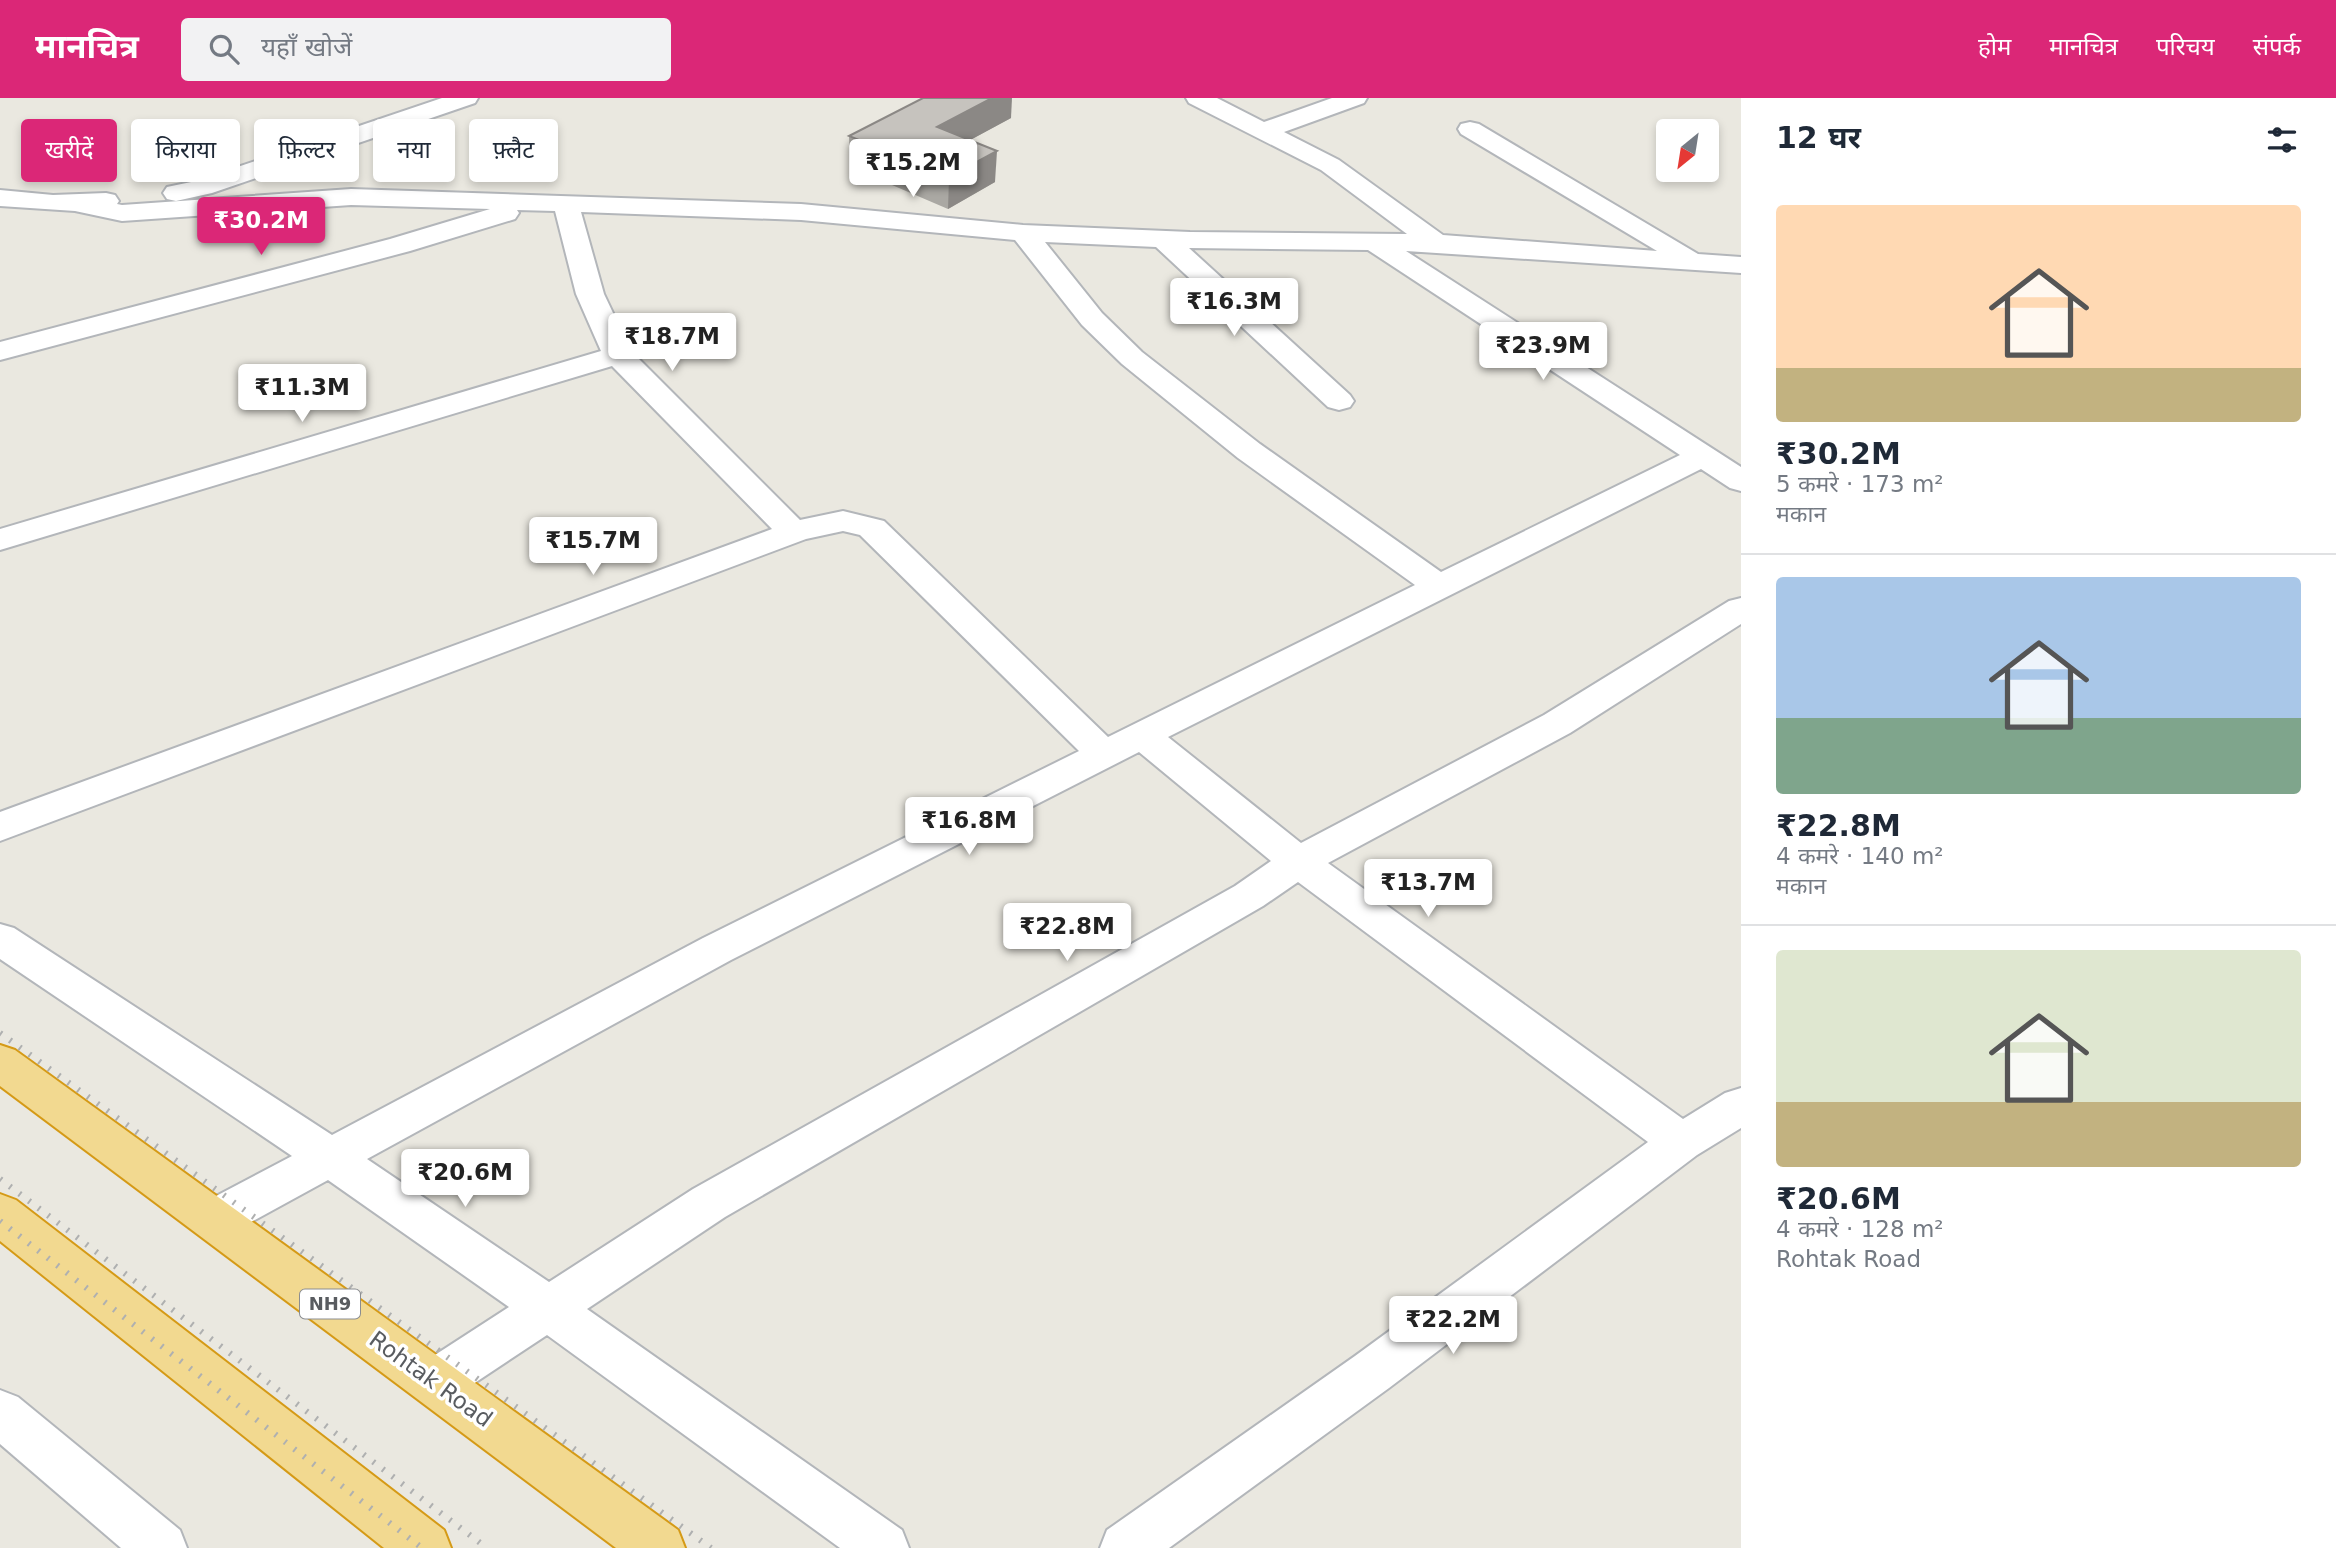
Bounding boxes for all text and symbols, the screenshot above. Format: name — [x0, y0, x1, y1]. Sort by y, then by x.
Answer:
search box — [181, 18, 671, 81]
text: मानचित्र — [35, 27, 139, 66]
icon: search — [205, 30, 243, 68]
text: यहाँ खोजें — [261, 32, 352, 62]
text: होम — [1978, 33, 2011, 61]
text: मानचित्र — [2049, 33, 2118, 61]
text: परिचय — [2156, 33, 2215, 61]
text: संपर्क — [2253, 33, 2301, 61]
chip: खरीदें — [21, 119, 117, 182]
chip: किराया — [131, 119, 240, 182]
chip: फ़िल्टर — [254, 119, 359, 182]
chip: नया — [373, 119, 455, 182]
chip: फ़्लैट — [469, 119, 558, 182]
north arrow — [1656, 119, 1718, 182]
map controls — [1656, 119, 1719, 182]
text: 12 घर — [1776, 120, 1861, 155]
icon: filters — [2263, 121, 2301, 159]
pin: ₹15.2M — [856, 140, 970, 199]
text: ₹15.2M — [865, 149, 961, 175]
pin: ₹30.2M — [204, 198, 318, 257]
text: ₹30.2M — [213, 207, 309, 233]
icon: home — [1976, 250, 2102, 376]
pin: ₹16.3M — [1177, 278, 1291, 338]
text: ₹16.3M — [1186, 288, 1282, 314]
pin: ₹18.7M — [615, 314, 729, 373]
pin: ₹23.9M — [1486, 322, 1600, 382]
text: ₹18.7M — [624, 323, 720, 349]
text: ₹23.9M — [1495, 332, 1591, 358]
pin: ₹11.3M — [245, 364, 359, 424]
text: ₹11.3M — [254, 374, 350, 400]
text: ₹30.2M — [1776, 436, 1901, 471]
text: 5 कमरे · 173 m² — [1776, 471, 1944, 497]
text: मकान — [1776, 501, 1826, 527]
pin: ₹15.7M — [536, 518, 650, 577]
text: ₹15.7M — [545, 527, 641, 553]
icon: home — [1976, 622, 2102, 748]
pin: ₹16.8M — [912, 798, 1026, 857]
text: ₹16.8M — [921, 807, 1017, 833]
text: ₹22.8M — [1776, 808, 1901, 843]
text: 4 कमरे · 140 m² — [1776, 843, 1944, 869]
pin: ₹13.7M — [1371, 860, 1485, 919]
text: ₹13.7M — [1380, 869, 1476, 895]
text: मकान — [1776, 873, 1826, 899]
pin: ₹22.8M — [1010, 904, 1124, 963]
text: ₹22.8M — [1019, 913, 1115, 939]
icon: home — [1976, 995, 2102, 1121]
pin: ₹20.6M — [408, 1150, 522, 1209]
text: ₹20.6M — [417, 1159, 513, 1185]
text: ₹20.6M — [1776, 1181, 1901, 1216]
text: 4 कमरे · 128 m² — [1776, 1216, 1944, 1242]
text: Rohtak Road — [1776, 1246, 1921, 1272]
road number: NH9 — [300, 1289, 360, 1318]
pin: ₹22.2M — [1396, 1296, 1510, 1356]
text: ₹22.2M — [1405, 1306, 1501, 1332]
street label: Rohtak Road — [365, 1326, 497, 1432]

